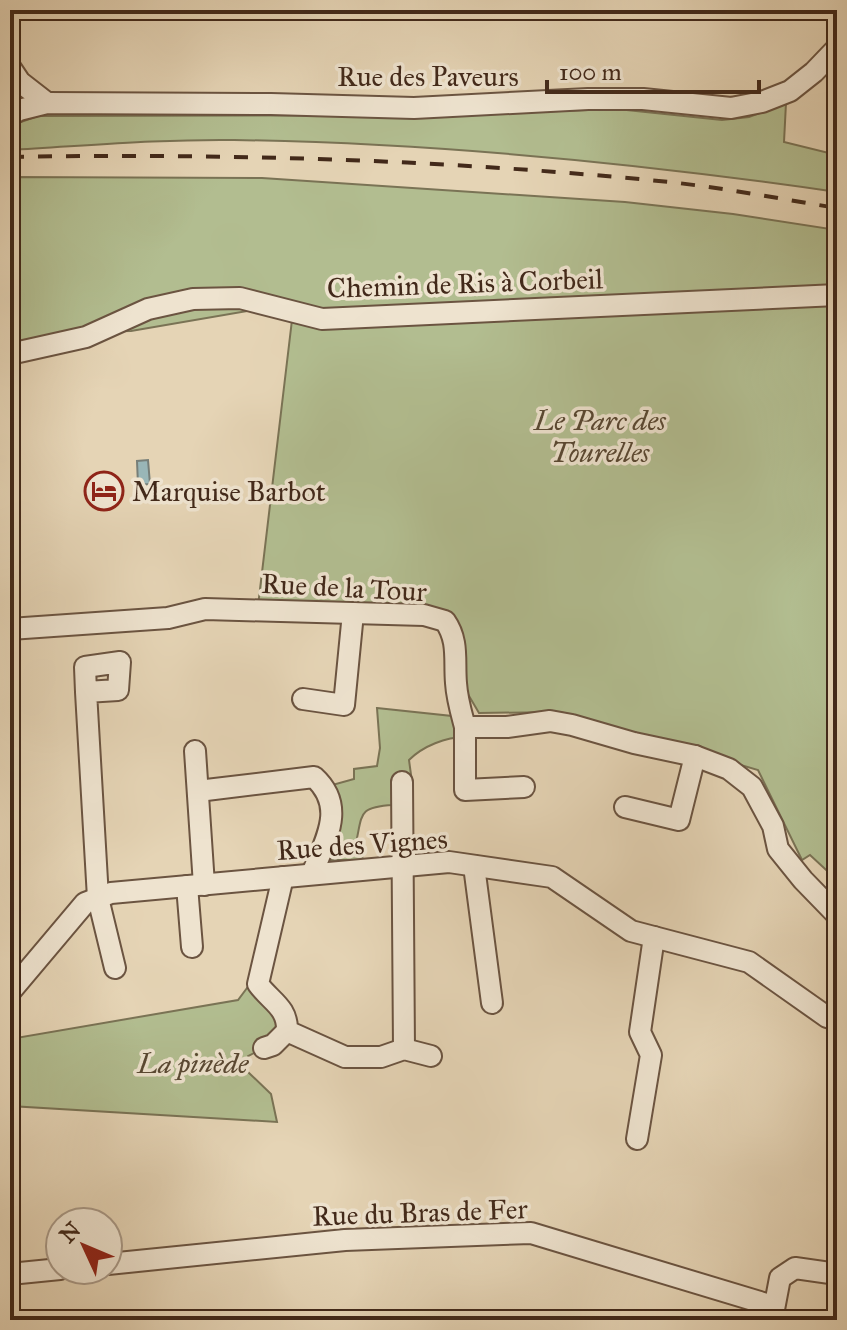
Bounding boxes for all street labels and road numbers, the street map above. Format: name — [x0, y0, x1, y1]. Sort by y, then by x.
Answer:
street label: Rue des Paveurs — [337, 59, 519, 94]
street label: Chemin de Ris à Corbeil — [326, 261, 604, 306]
street label: Rue de la Tour — [260, 566, 428, 609]
street label: Rue des Vignes — [275, 821, 449, 868]
street label: Rue du Bras de Fer — [312, 1191, 529, 1234]

